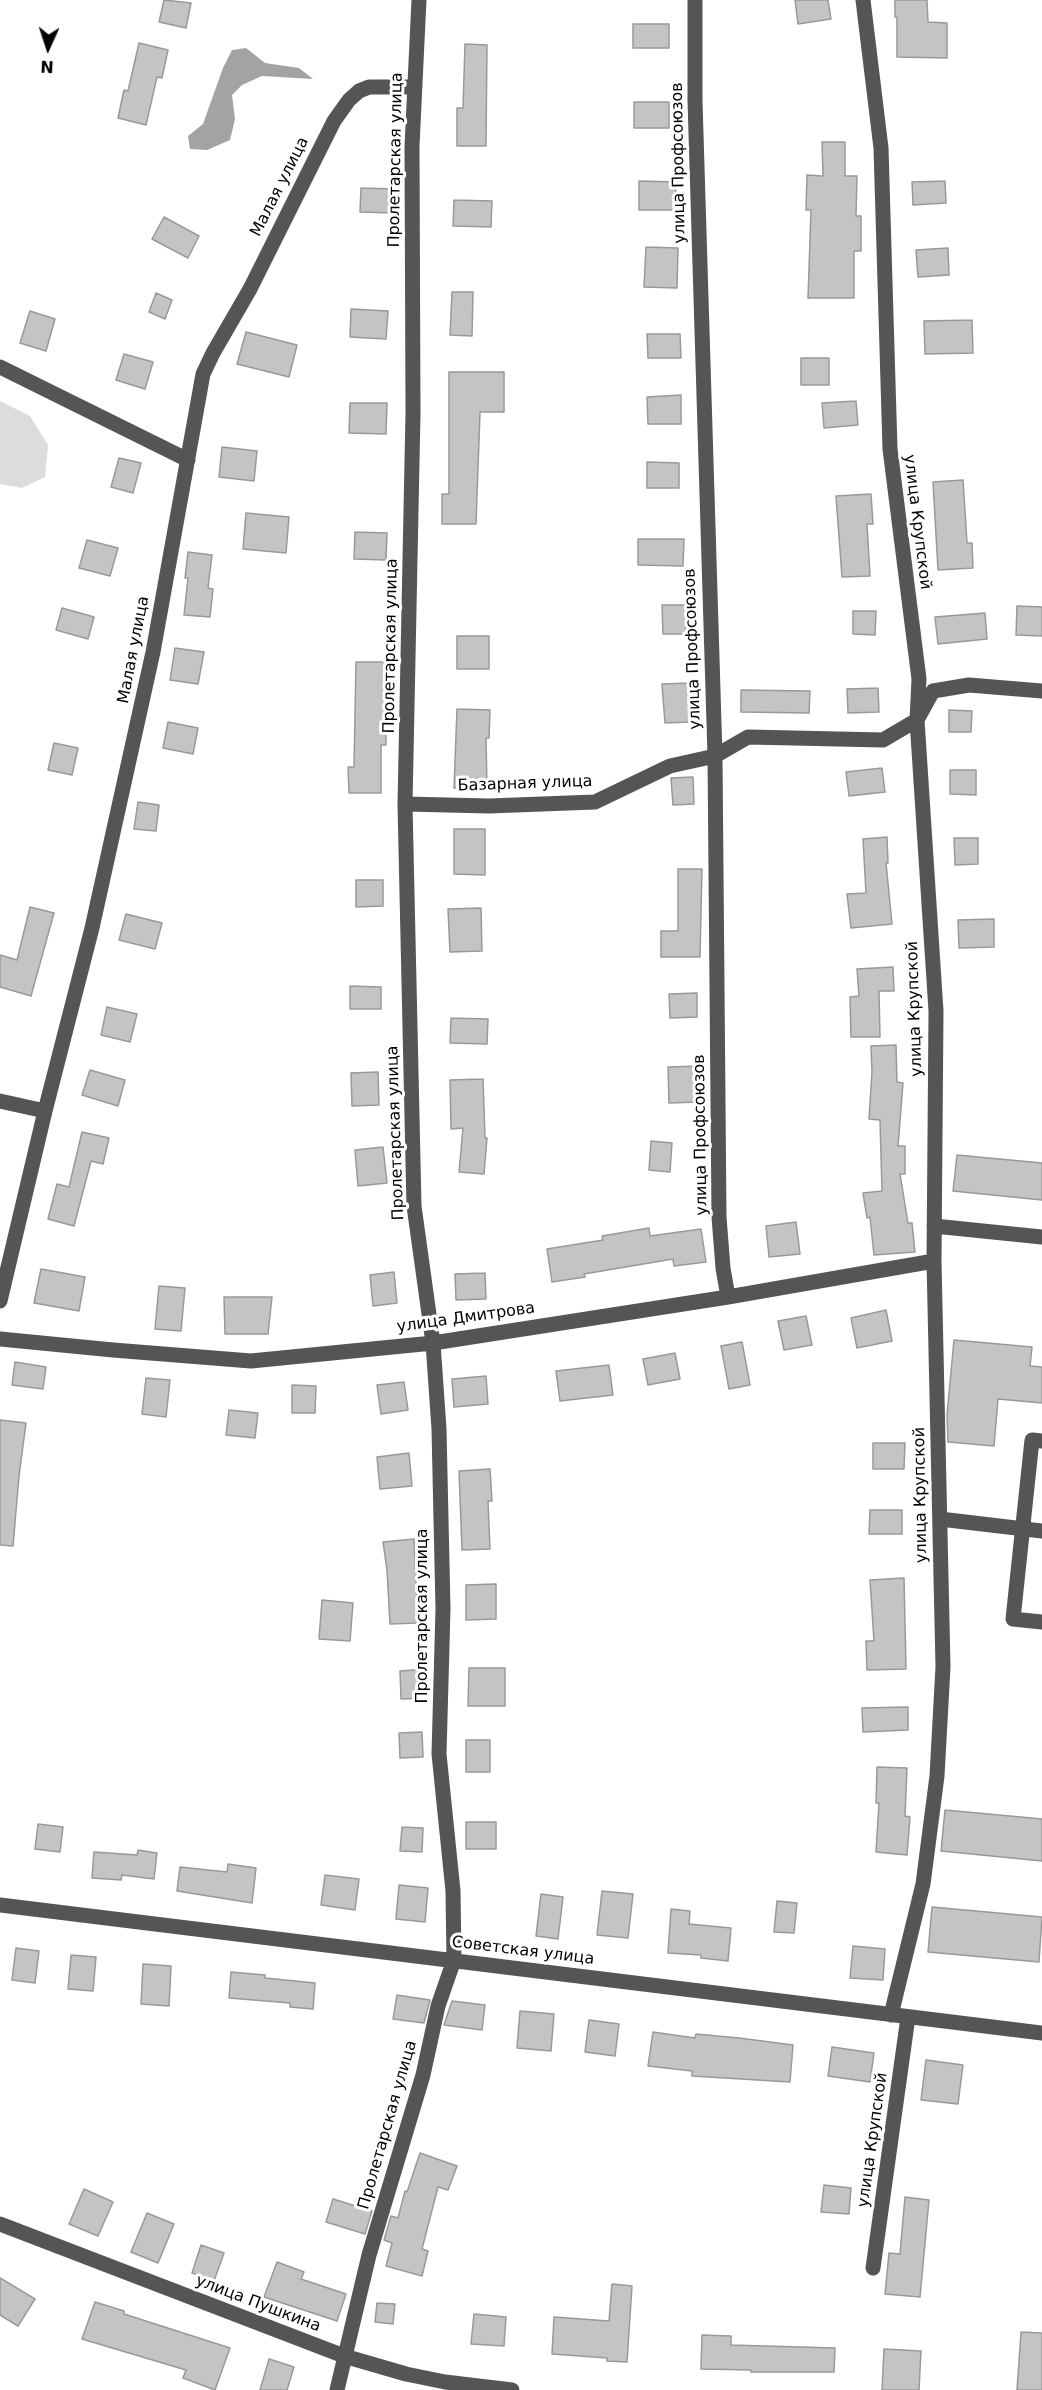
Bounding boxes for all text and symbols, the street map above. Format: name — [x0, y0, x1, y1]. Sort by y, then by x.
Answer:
north arrow — [18, 18, 78, 78]
text: N — [40, 57, 54, 76]
street label: Пролетарская улица — [385, 72, 407, 248]
street label: улица Профсоюзов — [668, 82, 690, 244]
street label: Малая улица — [247, 134, 313, 240]
street label: улица Крупской — [899, 453, 935, 591]
street label: Пролетарская улица — [380, 558, 402, 734]
street label: улица Профсоюзов — [681, 568, 705, 730]
street label: Малая улица — [114, 595, 154, 705]
street label: Базарная улица — [457, 772, 593, 796]
street label: улица Крупской — [903, 941, 927, 1077]
street label: Пролетарская улица — [383, 1045, 409, 1221]
street label: улица Профсоюзов — [690, 1054, 712, 1216]
street label: улица Дмитрова — [396, 1299, 536, 1337]
street label: улица Крупской — [910, 1427, 932, 1563]
street label: Пролетарская улица — [413, 1528, 433, 1704]
street label: Советская улица — [451, 1933, 595, 1969]
street label: Пролетарская улица — [355, 2038, 421, 2212]
street label: улица Крупской — [854, 2071, 892, 2209]
street label: улица Пушкина — [193, 2271, 323, 2337]

